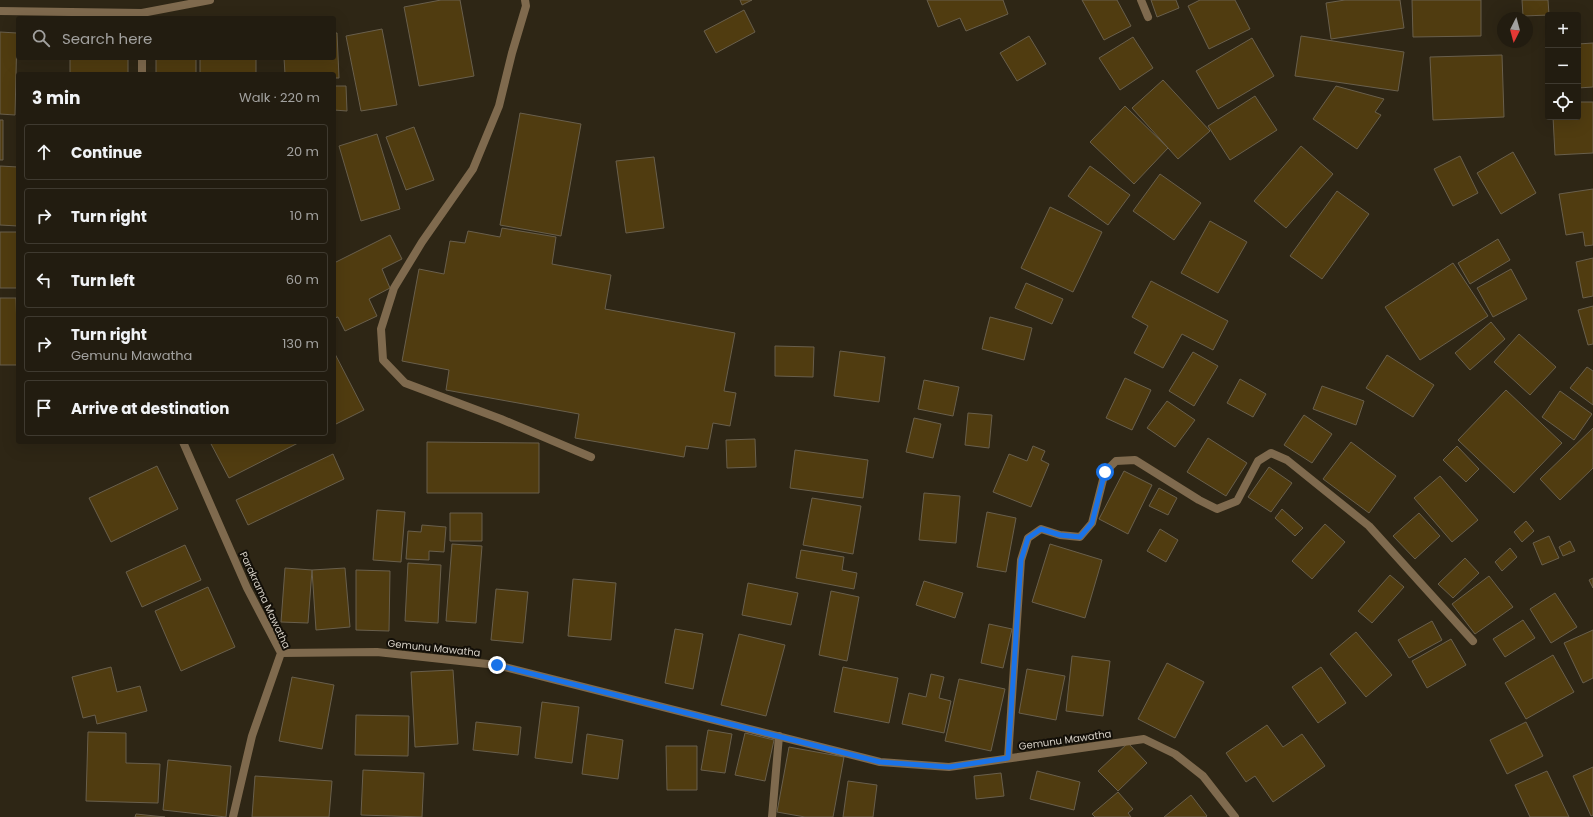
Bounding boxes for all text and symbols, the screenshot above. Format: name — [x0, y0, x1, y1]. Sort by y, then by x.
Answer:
north arrow — [1497, 12, 1533, 48]
map controls — [1545, 12, 1581, 120]
button: + — [1545, 12, 1581, 48]
search box — [16, 16, 336, 60]
icon: search — [30, 27, 52, 49]
text: Search here — [62, 28, 152, 49]
button: − — [1545, 48, 1581, 84]
button: locate — [1545, 84, 1581, 120]
text: 3 min — [32, 86, 80, 110]
text: Walk · 220 m — [239, 88, 320, 107]
icon: ahead — [33, 141, 55, 163]
text: Continue — [71, 142, 142, 163]
text: 20 m — [286, 142, 319, 161]
icon: right — [33, 205, 55, 227]
text: Turn right — [71, 206, 147, 227]
text: 10 m — [290, 206, 319, 225]
icon: left — [33, 269, 55, 291]
text: Turn left — [71, 270, 135, 291]
text: 60 m — [286, 270, 319, 289]
text: Turn right — [71, 324, 147, 345]
icon: right — [33, 333, 55, 355]
text: 130 m — [282, 334, 319, 353]
text: Gemunu Mawatha — [71, 346, 192, 365]
icon: arrive — [33, 397, 55, 419]
text: Arrive at destination — [71, 398, 229, 419]
route start — [1096, 463, 1114, 481]
street label: Parakrama Mawatha — [236, 549, 294, 651]
street label: Gemunu Mawatha — [387, 636, 481, 660]
route end — [488, 656, 506, 674]
street label: Gemunu Mawatha — [1018, 726, 1112, 754]

